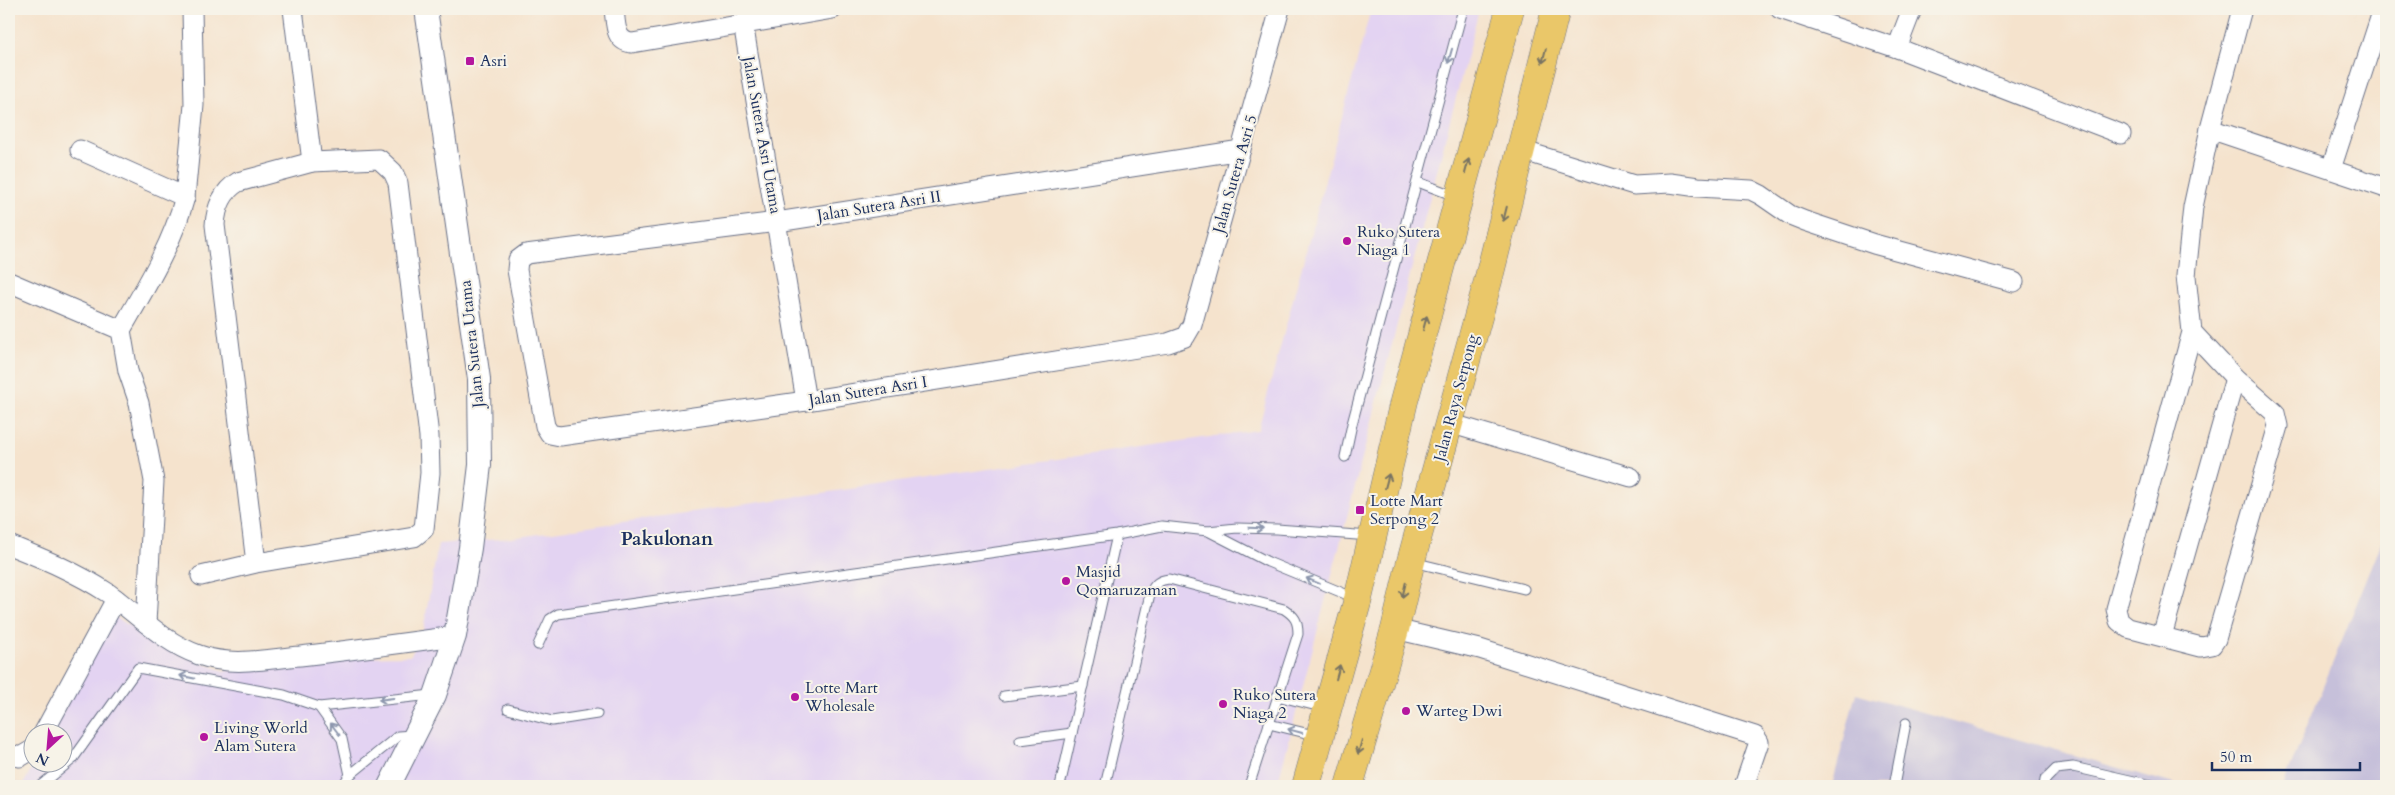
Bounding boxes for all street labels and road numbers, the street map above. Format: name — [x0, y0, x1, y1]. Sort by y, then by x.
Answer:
street label: Jalan Sutera Asri Utama — [737, 52, 787, 216]
street label: Jalan Sutera Asri 5 — [1207, 112, 1262, 238]
street label: Jalan Sutera Asri II — [813, 185, 943, 227]
street label: Jalan Sutera Utama — [454, 279, 490, 411]
street label: Jalan Raya Serpong — [1428, 332, 1484, 466]
street label: Jalan Sutera Asri I — [805, 371, 929, 412]

